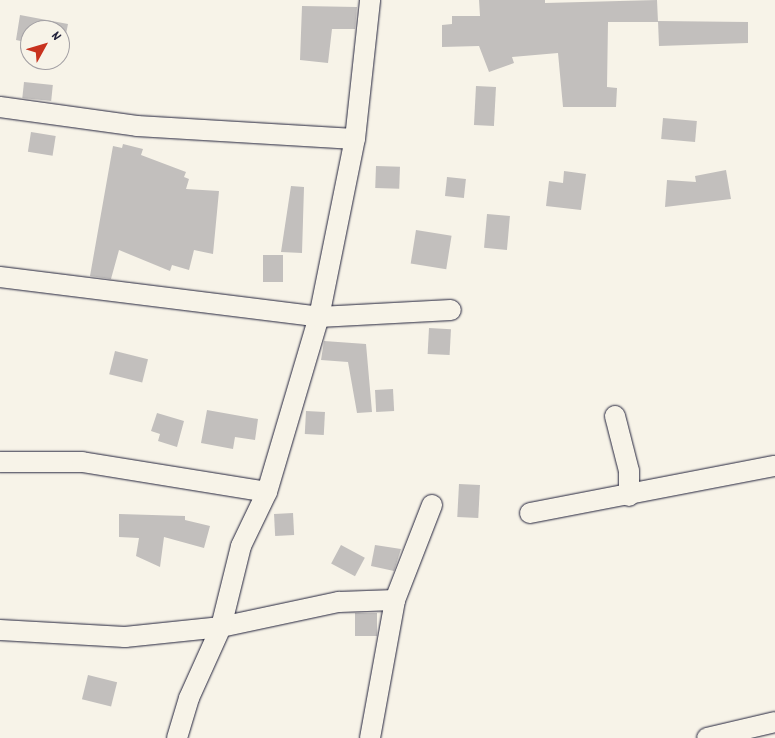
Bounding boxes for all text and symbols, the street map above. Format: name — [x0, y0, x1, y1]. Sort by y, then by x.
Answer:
north arrow — [20, 20, 70, 70]
text: N — [46, 27, 66, 45]

